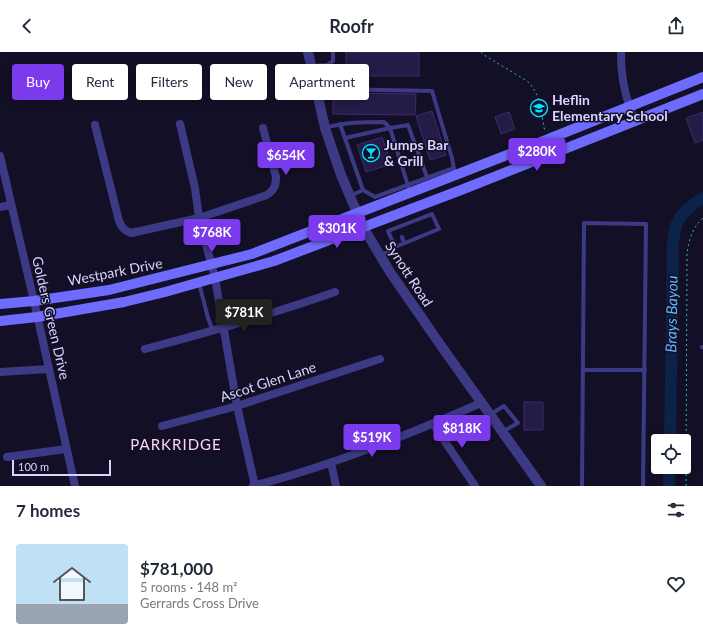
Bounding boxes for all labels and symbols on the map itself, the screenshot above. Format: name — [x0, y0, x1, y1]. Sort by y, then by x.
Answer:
place label: Heflin Elementary School — [552, 91, 668, 124]
school or university icon: Heflin Elementary School — [529, 98, 549, 118]
place label: Jumps Bar & Grill — [384, 136, 449, 169]
pin: $280K — [509, 138, 565, 172]
pin: $654K — [258, 142, 314, 176]
bar icon: Jumps Bar & Grill — [361, 143, 381, 163]
pin: $301K — [309, 215, 365, 249]
pin: $768K — [184, 219, 240, 253]
street label: Synott Road — [382, 238, 437, 310]
street label: Westpark Drive — [66, 254, 164, 289]
street label: Golders Green Drive — [29, 255, 74, 381]
water label: Brays Bayou — [661, 275, 681, 353]
pin: $781K — [216, 299, 272, 333]
street label: Ascot Glen Lane — [218, 358, 318, 405]
pin: $818K — [434, 415, 490, 449]
pin: $519K — [344, 424, 400, 458]
district label: PARKRIDGE — [130, 435, 222, 453]
scale bar — [12, 458, 111, 477]

